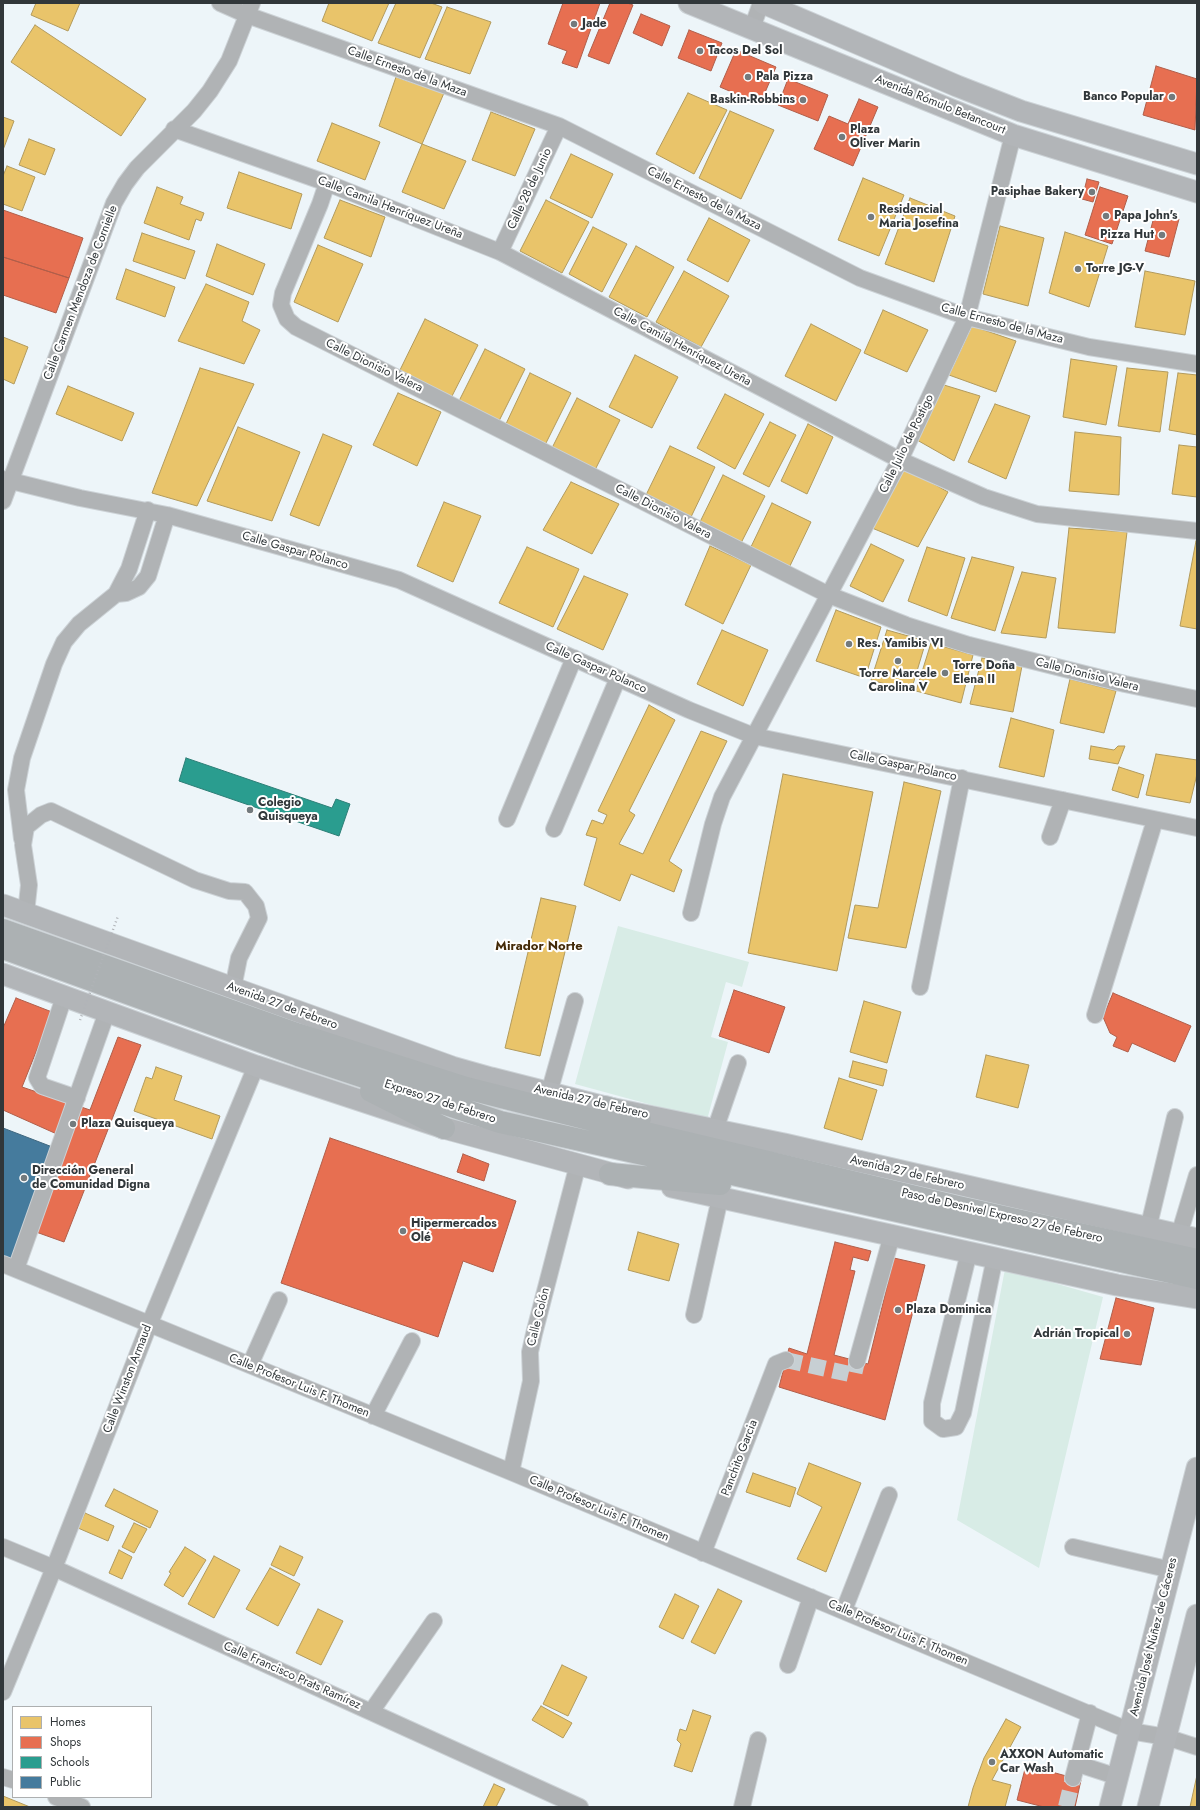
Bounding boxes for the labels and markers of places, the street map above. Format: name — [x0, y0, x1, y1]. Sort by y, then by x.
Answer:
place label: Jade — [582, 17, 607, 31]
marker: Jade — [569, 19, 579, 29]
place label: Tacos Del Sol — [708, 44, 782, 58]
marker: Tacos Del Sol — [695, 46, 705, 56]
place label: Pala Pizza — [756, 70, 813, 84]
marker: Pala Pizza — [743, 72, 753, 82]
place label: Banco Popular — [1083, 90, 1164, 104]
marker: Banco Popular — [1167, 92, 1177, 102]
place label: Baskin-Robbins — [710, 93, 795, 107]
marker: Baskin-Robbins — [798, 95, 808, 105]
place label: Plaza Oliver Marin — [850, 123, 920, 151]
marker: Plaza Oliver Marin — [837, 132, 847, 142]
place label: Pasiphae Bakery — [991, 185, 1084, 199]
marker: Pasiphae Bakery — [1087, 187, 1097, 197]
place label: Residencial Maria Josefina — [879, 203, 959, 231]
place label: Papa John's — [1114, 209, 1177, 223]
marker: Papa John's — [1101, 211, 1111, 221]
marker: Residencial Maria Josefina — [866, 212, 876, 222]
place label: Pizza Hut — [1100, 228, 1154, 242]
marker: Pizza Hut — [1157, 230, 1167, 240]
place label: Torre JG-V — [1086, 262, 1144, 276]
marker: Torre JG-V — [1073, 264, 1083, 274]
place label: Res. Yamibis VI — [857, 637, 943, 651]
marker: Res. Yamibis VI — [844, 639, 854, 649]
marker: Torre Marcele Carolina V — [893, 656, 903, 666]
place label: Torre Doña Elena II — [953, 659, 1015, 687]
place label: Torre Marcele Carolina V — [859, 667, 937, 695]
marker: Torre Doña Elena II — [940, 668, 950, 678]
place label: Colegio Quisqueya — [258, 796, 318, 824]
marker: Colegio Quisqueya — [245, 805, 255, 815]
place label: Plaza Quisqueya — [81, 1117, 174, 1131]
marker: Plaza Quisqueya — [68, 1119, 78, 1129]
place label: Dirección General de Comunidad Digna — [32, 1164, 150, 1192]
marker: Dirección General de Comunidad Digna — [19, 1173, 29, 1183]
place label: Hipermercados Olé — [411, 1217, 497, 1245]
marker: Hipermercados Olé — [398, 1226, 408, 1236]
place label: Plaza Dominica — [906, 1303, 991, 1317]
marker: Plaza Dominica — [893, 1305, 903, 1315]
place label: Adrián Tropical — [1034, 1327, 1119, 1341]
marker: Adrián Tropical — [1122, 1329, 1132, 1339]
place label: AXXON Automatic Car Wash — [1000, 1748, 1103, 1776]
marker: AXXON Automatic Car Wash — [987, 1757, 997, 1767]

